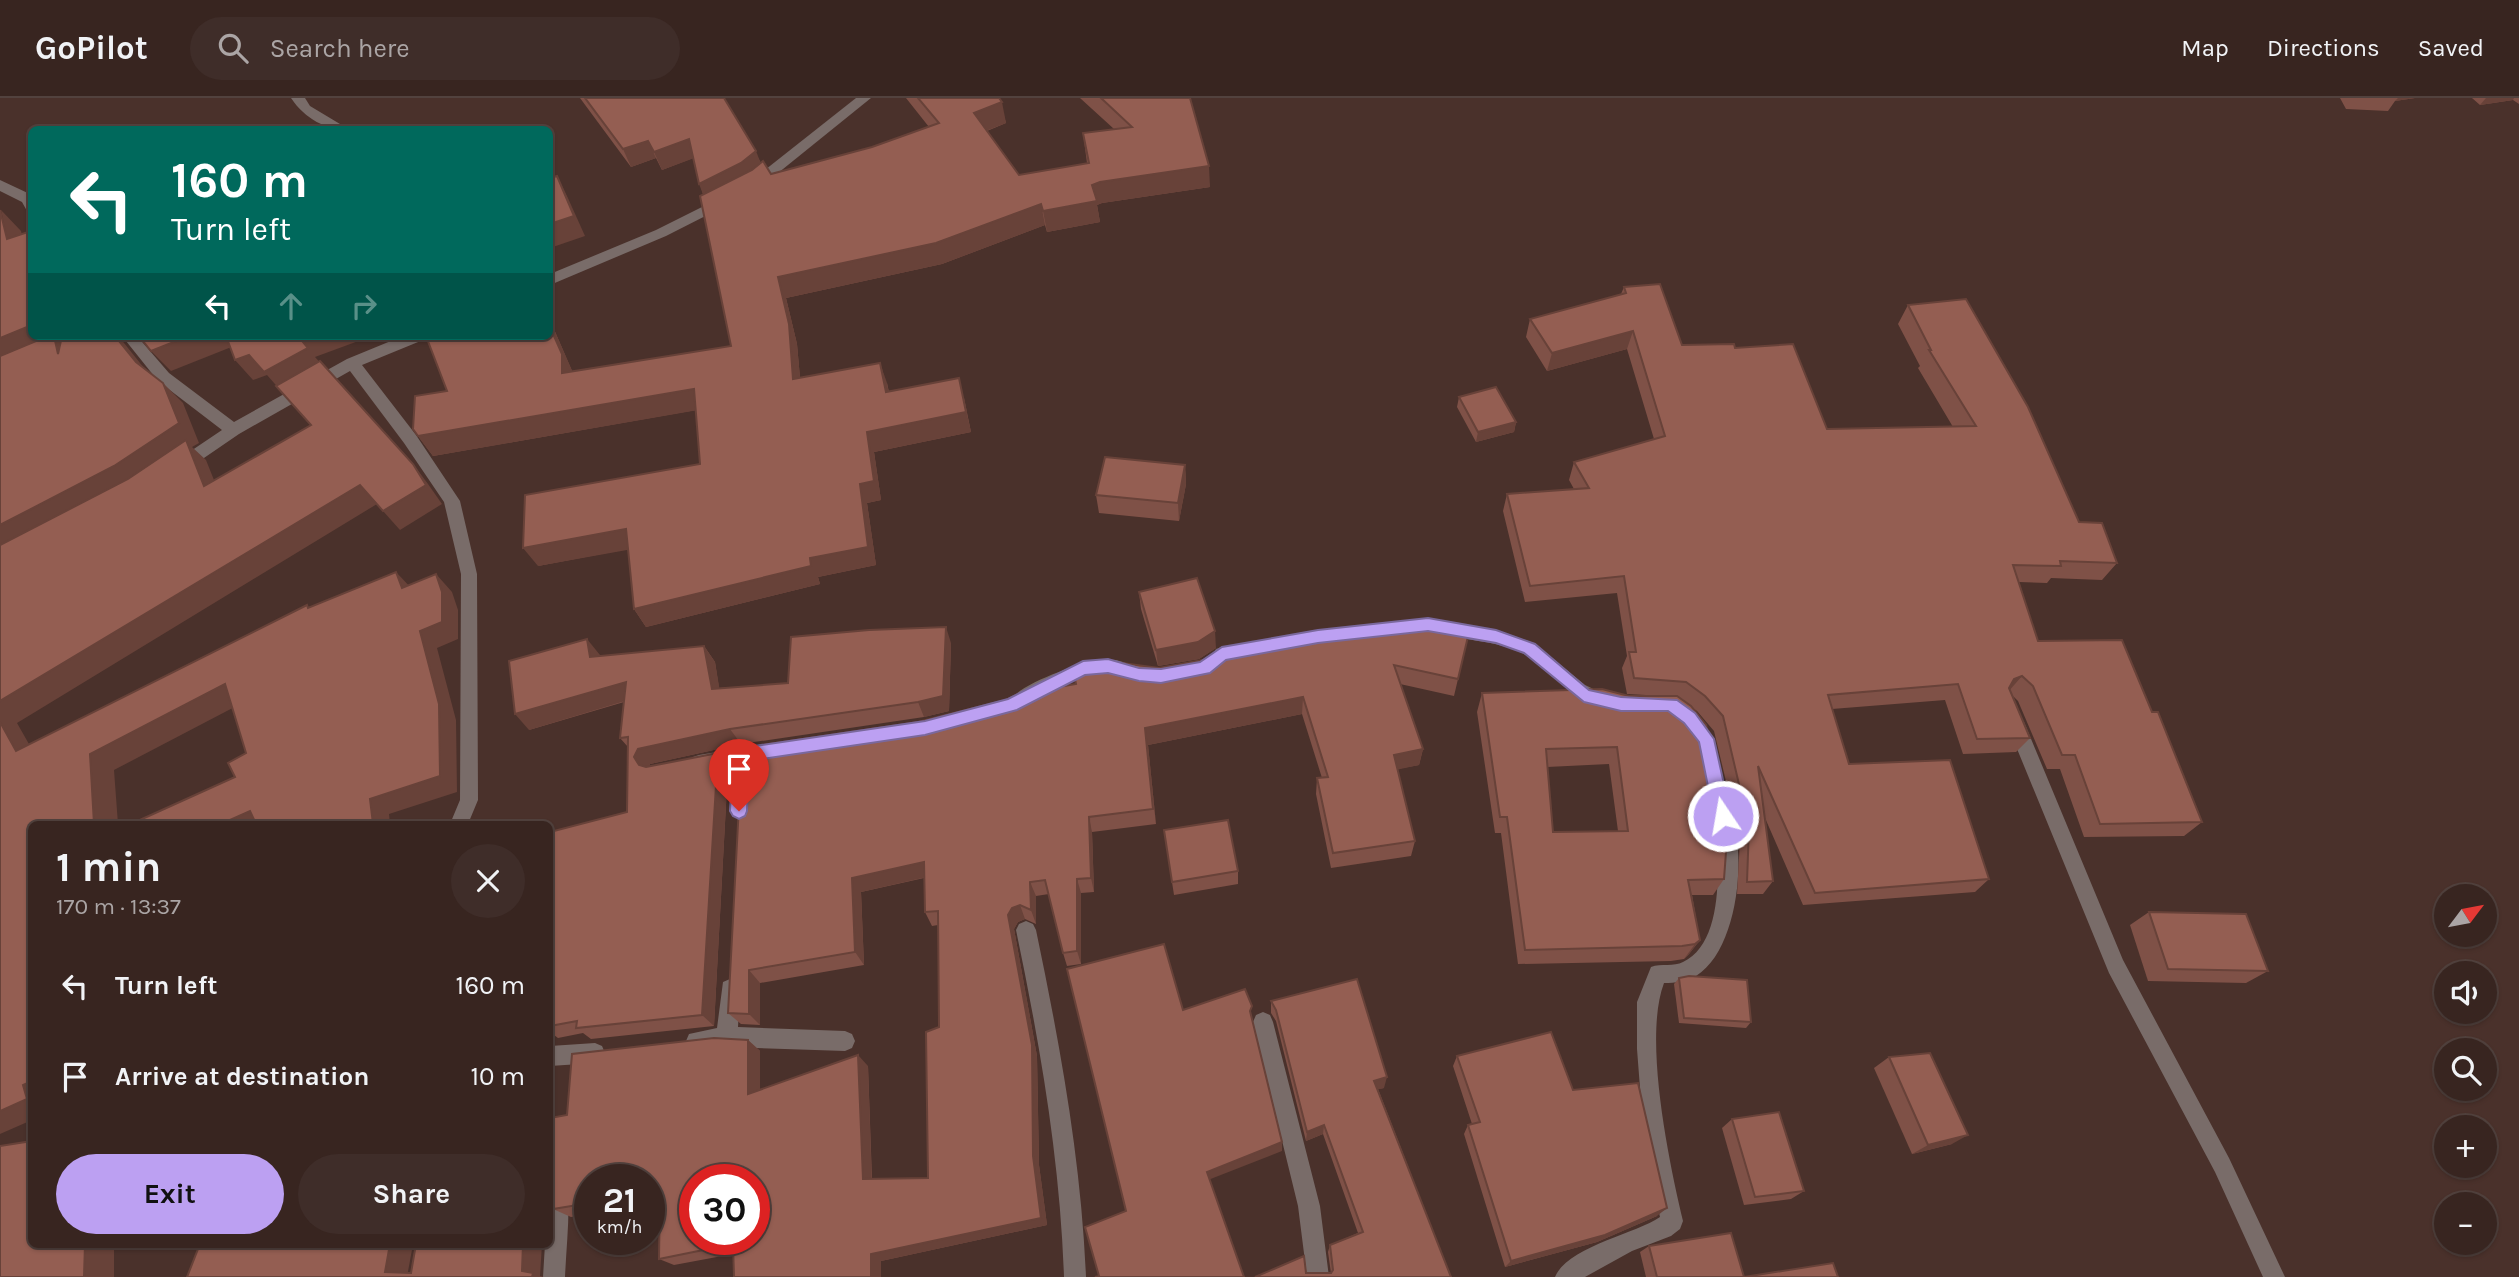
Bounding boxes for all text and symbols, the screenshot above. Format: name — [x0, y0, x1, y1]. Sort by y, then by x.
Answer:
search box — [190, 17, 680, 80]
text: GoPilot — [35, 29, 148, 67]
icon: search — [214, 29, 252, 67]
text: Search here — [270, 33, 410, 64]
text: Map — [2181, 34, 2229, 62]
text: Directions — [2267, 34, 2380, 62]
text: Saved — [2418, 34, 2484, 62]
text: 160 m — [171, 152, 308, 209]
icon: left — [56, 154, 147, 245]
text: Turn left — [171, 211, 291, 248]
icon: left — [199, 287, 237, 325]
icon: ahead — [272, 287, 310, 325]
icon: right — [345, 287, 383, 325]
pin — [709, 739, 769, 811]
icon: arrive — [720, 750, 758, 788]
position arrow — [1686, 779, 1760, 853]
text: 1 min — [56, 842, 161, 892]
button: close — [451, 844, 525, 918]
north arrow — [2434, 884, 2497, 947]
map controls — [2434, 884, 2497, 1255]
text: 170 m · 13:37 — [56, 893, 181, 920]
button: sound — [2434, 961, 2497, 1024]
icon: left — [56, 967, 94, 1005]
text: Turn left — [115, 970, 217, 1001]
text: 160 m — [456, 970, 525, 1001]
button: search — [2434, 1038, 2497, 1101]
icon: arrive — [56, 1058, 94, 1096]
text: Arrive at destination — [115, 1061, 369, 1092]
text: 10 m — [470, 1061, 525, 1092]
button: + — [2434, 1115, 2497, 1178]
button: Exit — [56, 1154, 284, 1234]
button: Share — [298, 1154, 525, 1234]
speed limit sign: 30 — [679, 1164, 770, 1255]
text: 21 — [603, 1180, 636, 1221]
button: − — [2434, 1192, 2497, 1255]
text: km/h — [597, 1216, 642, 1238]

